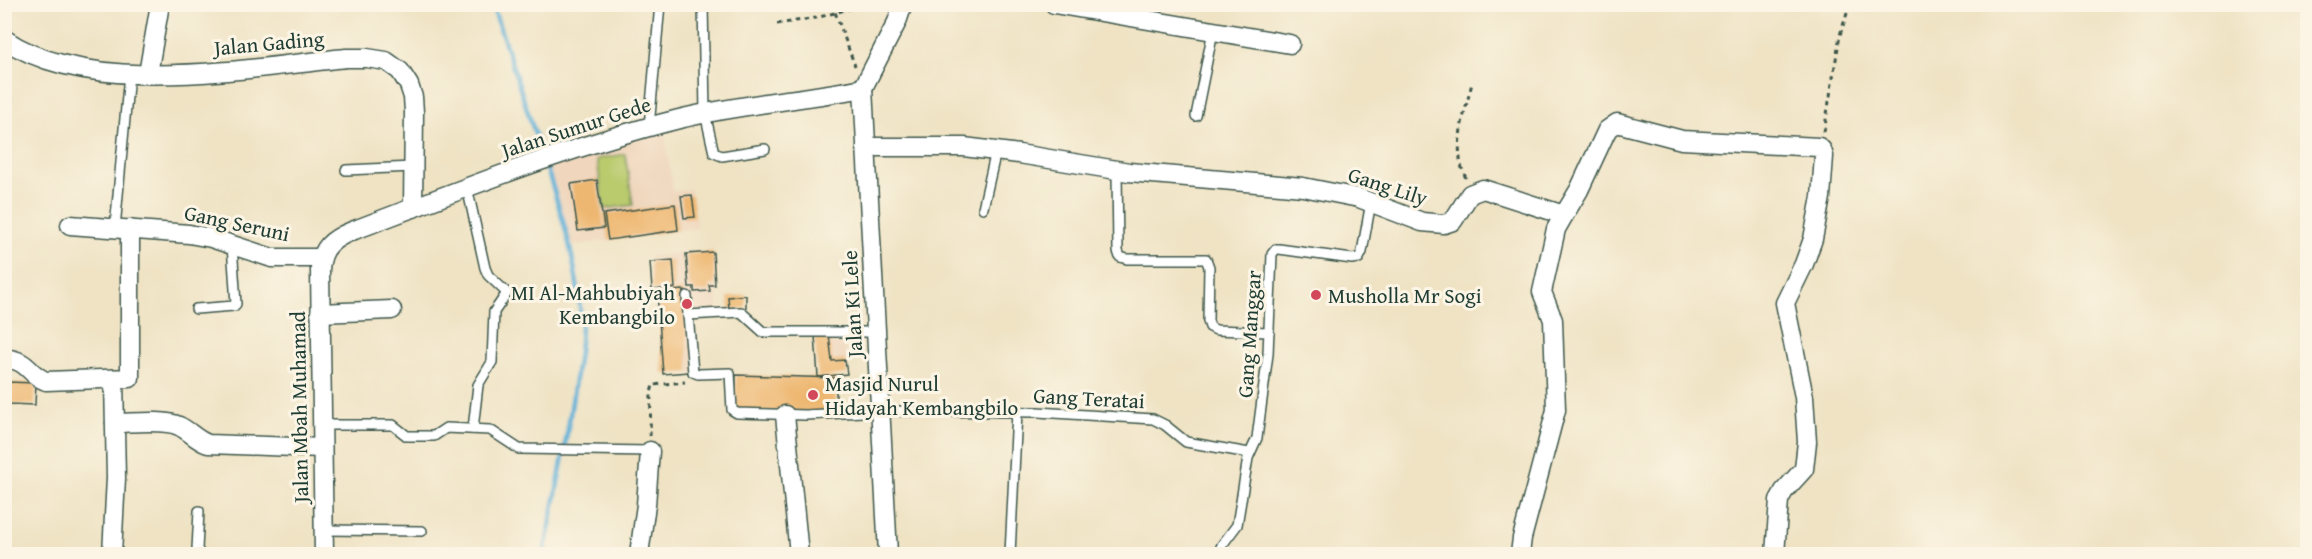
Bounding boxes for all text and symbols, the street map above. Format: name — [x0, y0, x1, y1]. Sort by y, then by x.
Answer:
street label: Jalan Gading — [210, 23, 326, 64]
street label: Jalan Sumur Gede — [494, 88, 655, 167]
street label: Gang Lily — [1344, 159, 1432, 214]
street label: Gang Seruni — [181, 197, 293, 249]
street label: Jalan Ki Lele — [834, 249, 870, 362]
street label: Gang Manggar — [1229, 269, 1269, 399]
place label: MI Al-Mahbubiyah Kembangbilo — [511, 277, 675, 332]
place label: Musholla Mr Sogi — [1328, 280, 1482, 311]
marker: Musholla Mr Sogi — [1309, 288, 1323, 302]
marker: MI Al-Mahbubiyah Kembangbilo — [680, 297, 694, 311]
street label: Jalan Mbah Muhamad — [282, 310, 316, 506]
place label: Masjid Nurul Hidayah Kembangbilo — [825, 368, 1018, 423]
street label: Gang Teratai — [1032, 380, 1146, 416]
marker: Masjid Nurul Hidayah Kembangbilo — [806, 388, 820, 402]

